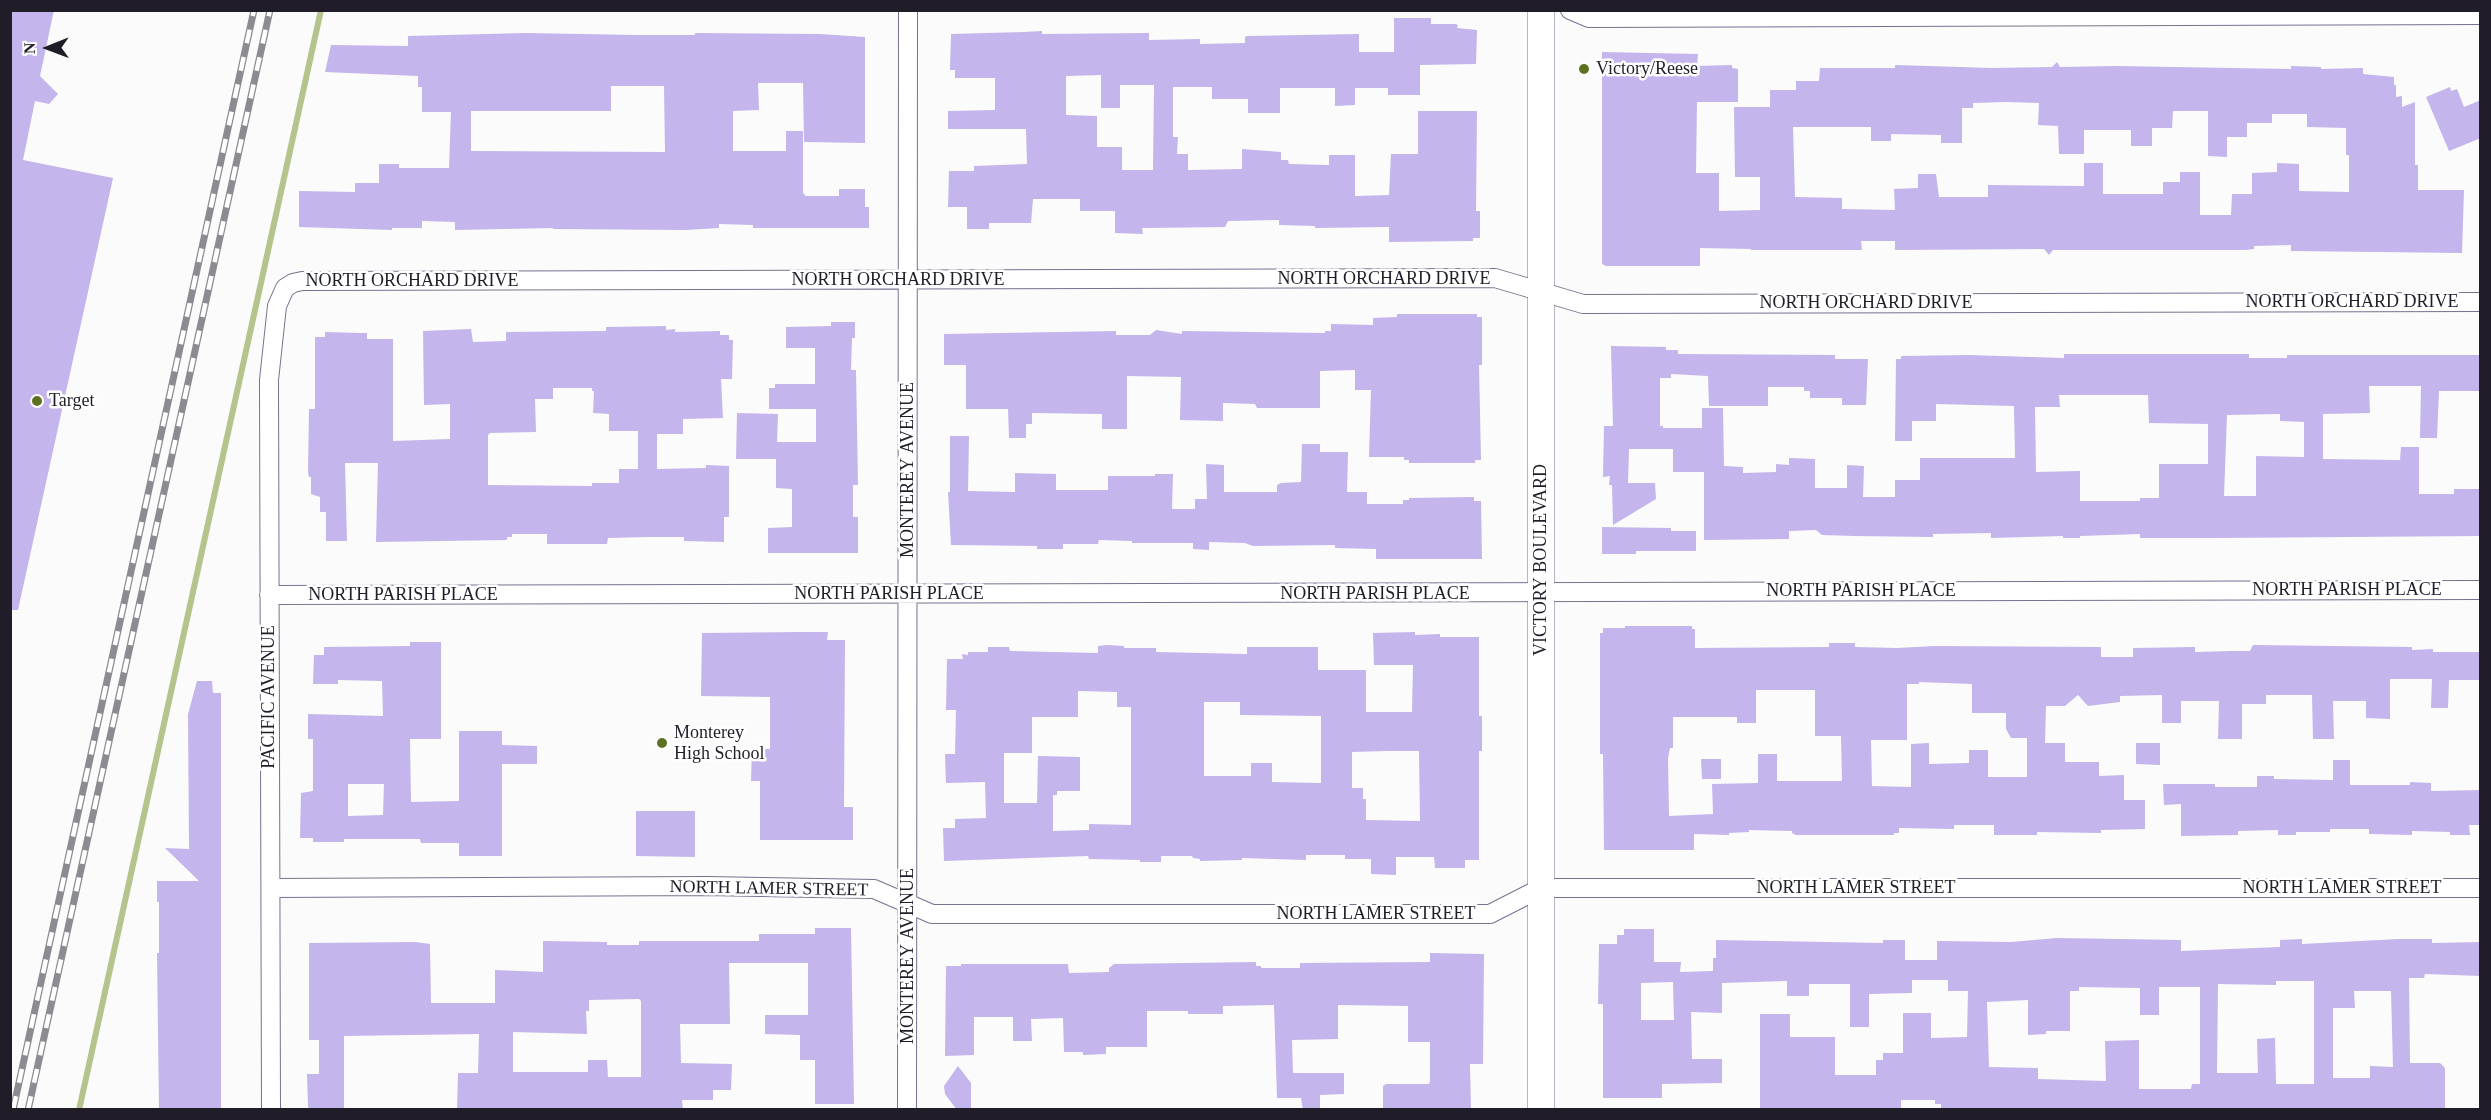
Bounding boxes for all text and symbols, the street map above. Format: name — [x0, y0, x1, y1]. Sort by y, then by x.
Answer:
north arrow — [18, 18, 78, 78]
text: N — [21, 42, 38, 54]
place label: Victory/Reese — [1596, 58, 1698, 80]
marker: Victory/Reese — [1577, 62, 1591, 76]
street label: NORTH ORCHARD DRIVE — [1278, 268, 1490, 290]
street label: NORTH ORCHARD DRIVE — [792, 269, 1004, 291]
street label: NORTH ORCHARD DRIVE — [306, 270, 518, 292]
street label: NORTH ORCHARD DRIVE — [2246, 291, 2458, 313]
street label: NORTH ORCHARD DRIVE — [1760, 292, 1972, 314]
street label: MONTEREY AVENUE — [897, 382, 919, 558]
place label: Target — [49, 390, 94, 412]
marker: Target — [30, 394, 44, 408]
street label: VICTORY BOULEVARD — [1530, 464, 1552, 656]
street label: NORTH PARISH PLACE — [2252, 579, 2442, 601]
street label: NORTH PARISH PLACE — [1766, 580, 1956, 602]
street label: NORTH PARISH PLACE — [794, 583, 984, 605]
street label: NORTH PARISH PLACE — [1280, 583, 1470, 605]
street label: NORTH PARISH PLACE — [308, 584, 498, 606]
street label: PACIFIC AVENUE — [258, 625, 280, 769]
place label: Monterey High School — [674, 722, 765, 764]
marker: Monterey High School — [655, 736, 669, 750]
street label: MONTEREY AVENUE — [897, 868, 919, 1044]
street label: NORTH LAMER STREET — [669, 876, 869, 902]
street label: NORTH LAMER STREET — [1757, 877, 1955, 899]
street label: NORTH LAMER STREET — [2243, 877, 2441, 899]
street label: NORTH LAMER STREET — [1277, 903, 1475, 925]

